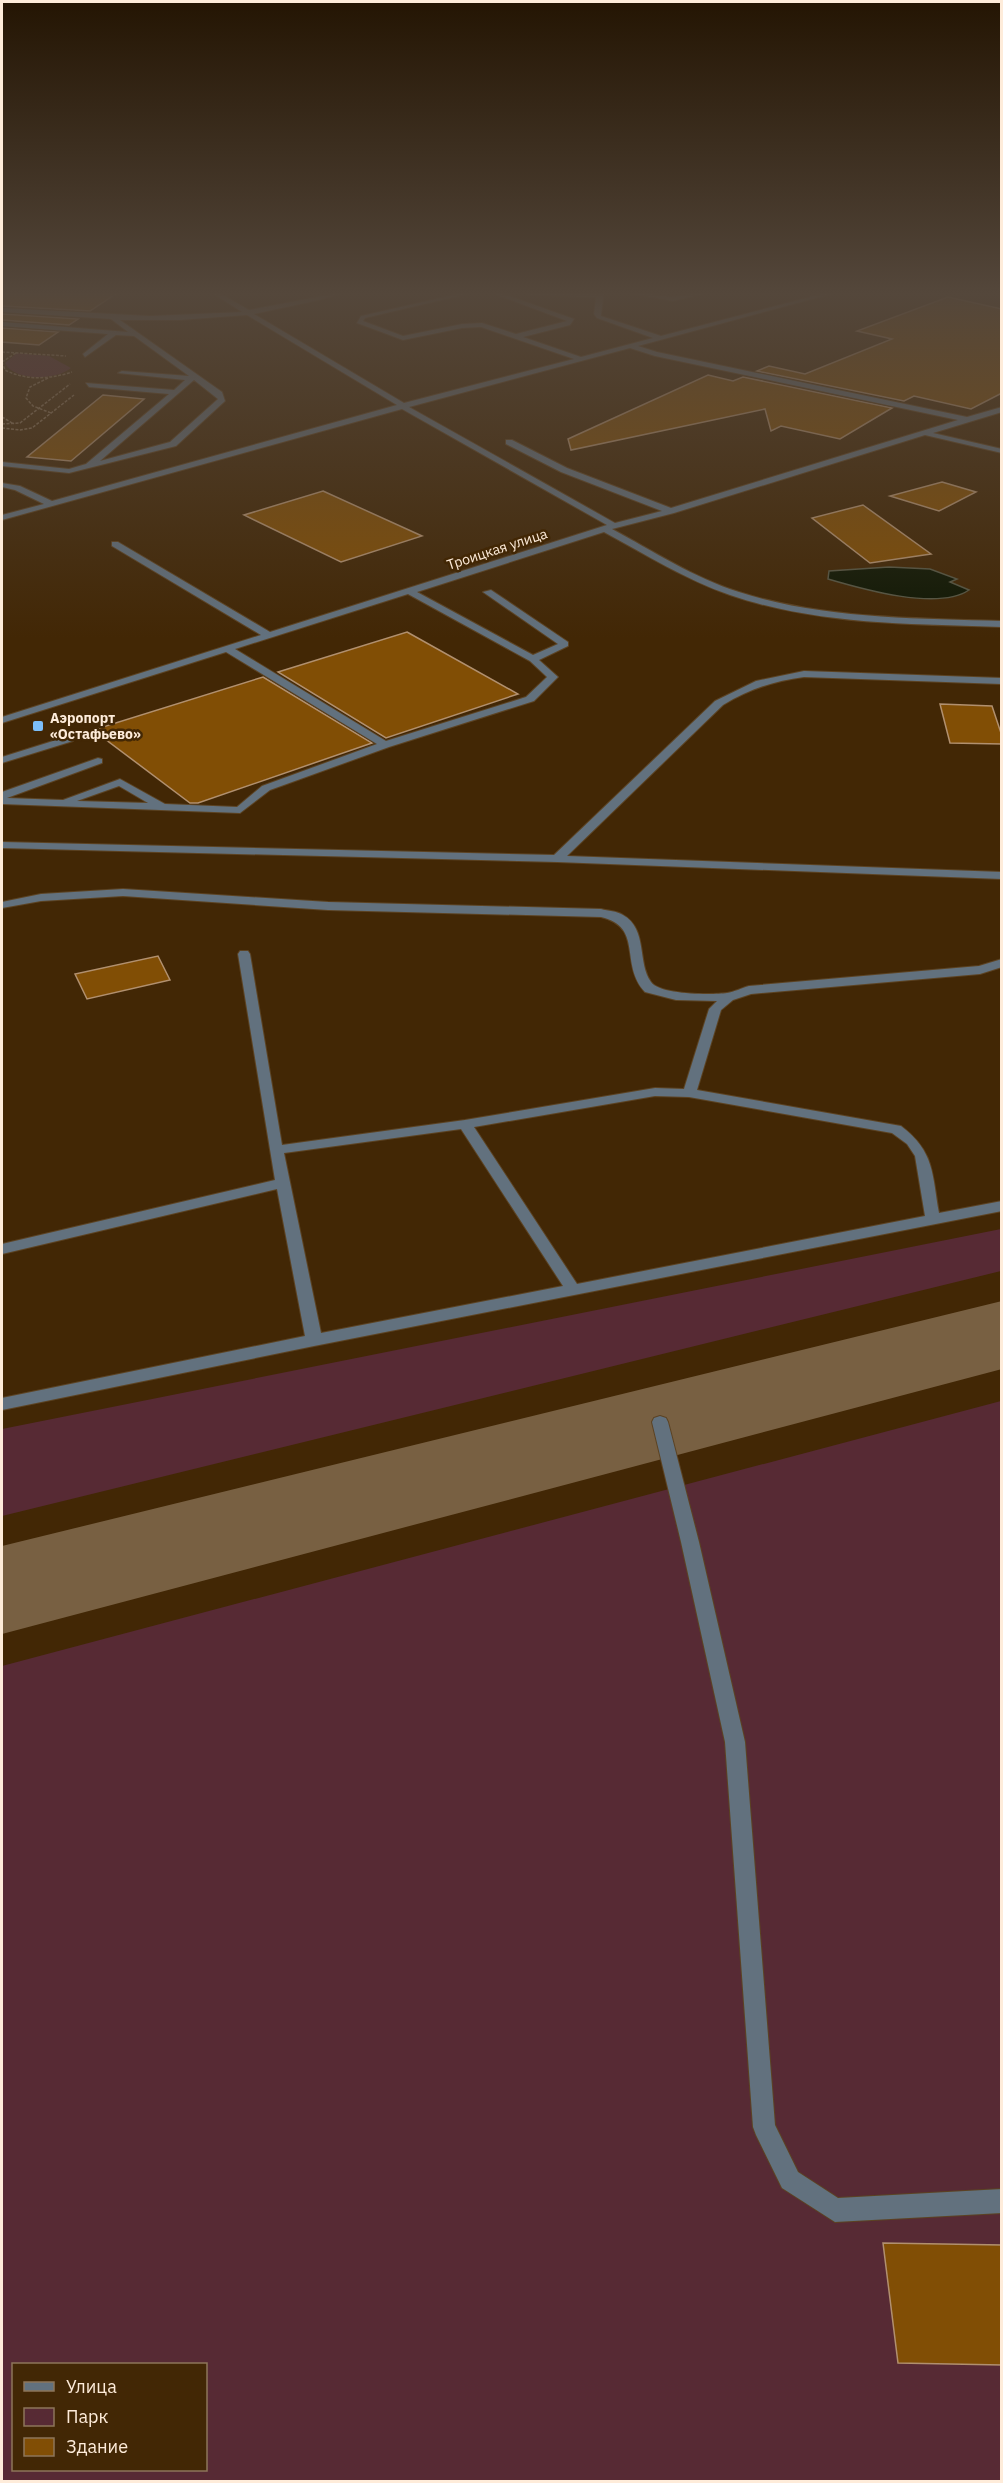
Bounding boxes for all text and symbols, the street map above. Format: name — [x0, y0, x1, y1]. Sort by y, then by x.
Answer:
street label: Троицкая улица — [444, 524, 550, 574]
place label: Аэропорт «Остафьево» — [50, 709, 141, 743]
marker: Аэропорт «Остафьево» — [31, 719, 45, 733]
legend — [12, 2363, 207, 2471]
text: Улица — [66, 2375, 117, 2398]
text: Парк — [66, 2405, 109, 2428]
text: Здание — [66, 2435, 128, 2458]

